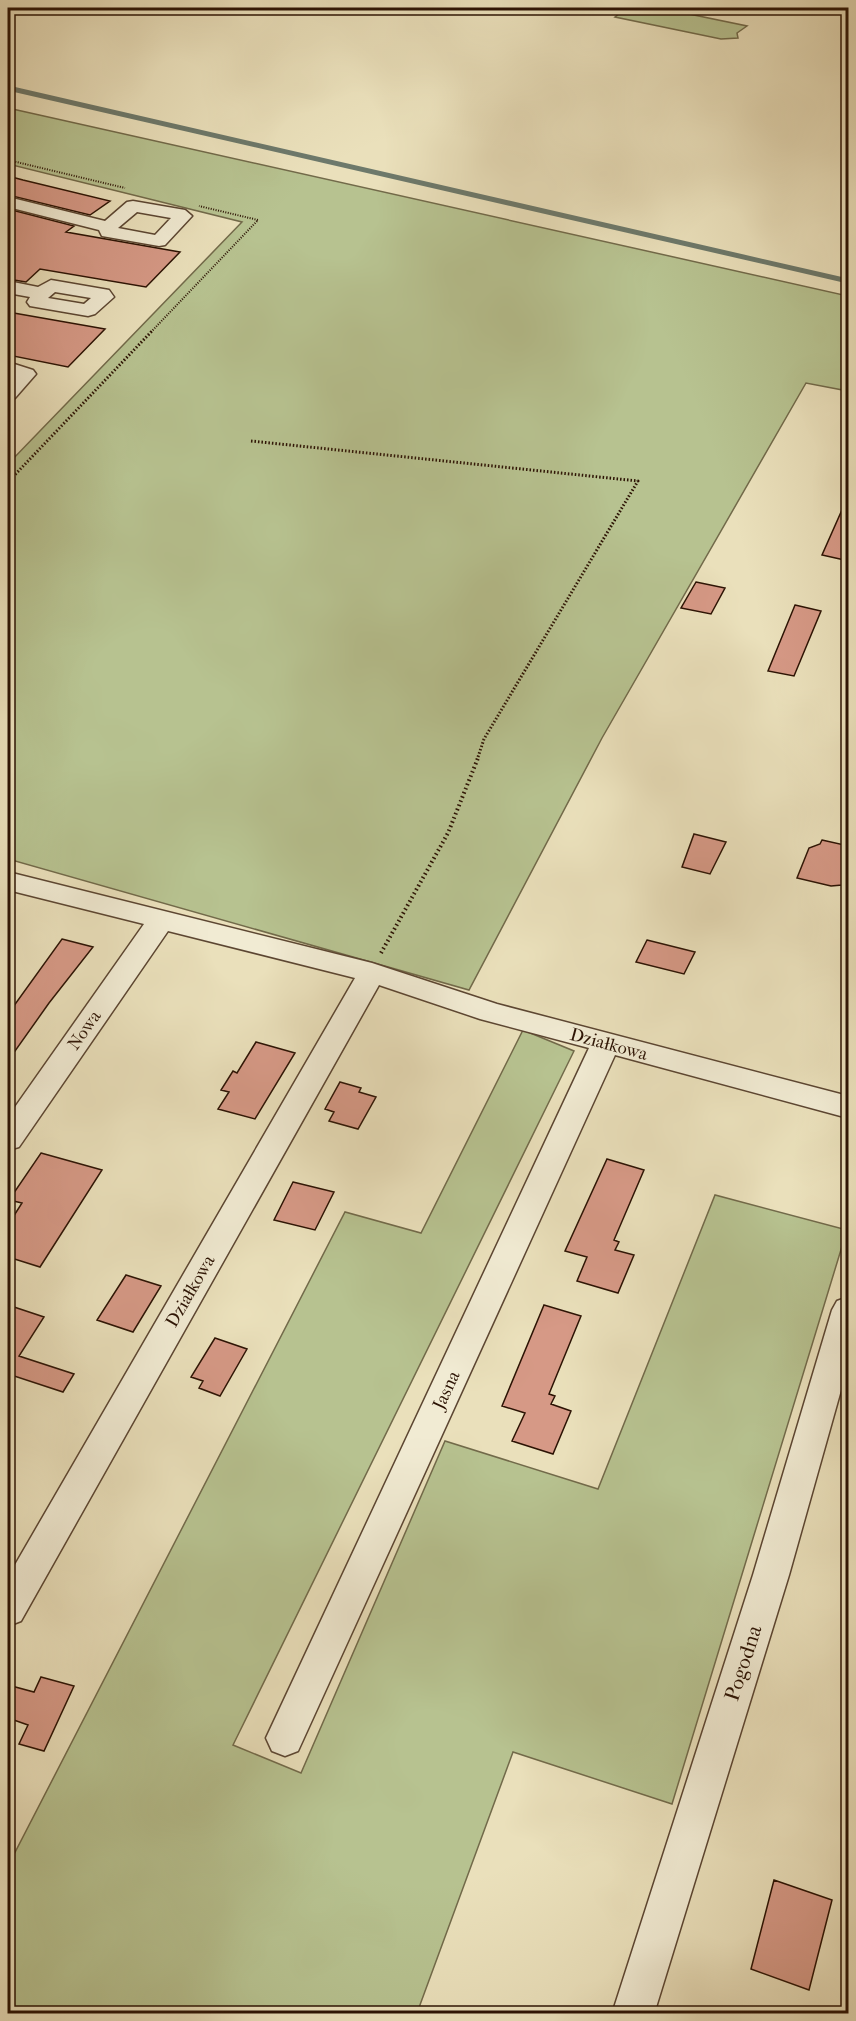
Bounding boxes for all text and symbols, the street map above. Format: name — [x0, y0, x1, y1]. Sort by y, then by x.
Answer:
street label: Nowa — [63, 1006, 106, 1054]
street label: Działkowa — [568, 1024, 651, 1065]
street label: Działkowa — [161, 1251, 220, 1331]
street label: Jasna — [428, 1367, 465, 1415]
street label: Pogodna — [720, 1622, 767, 1704]

